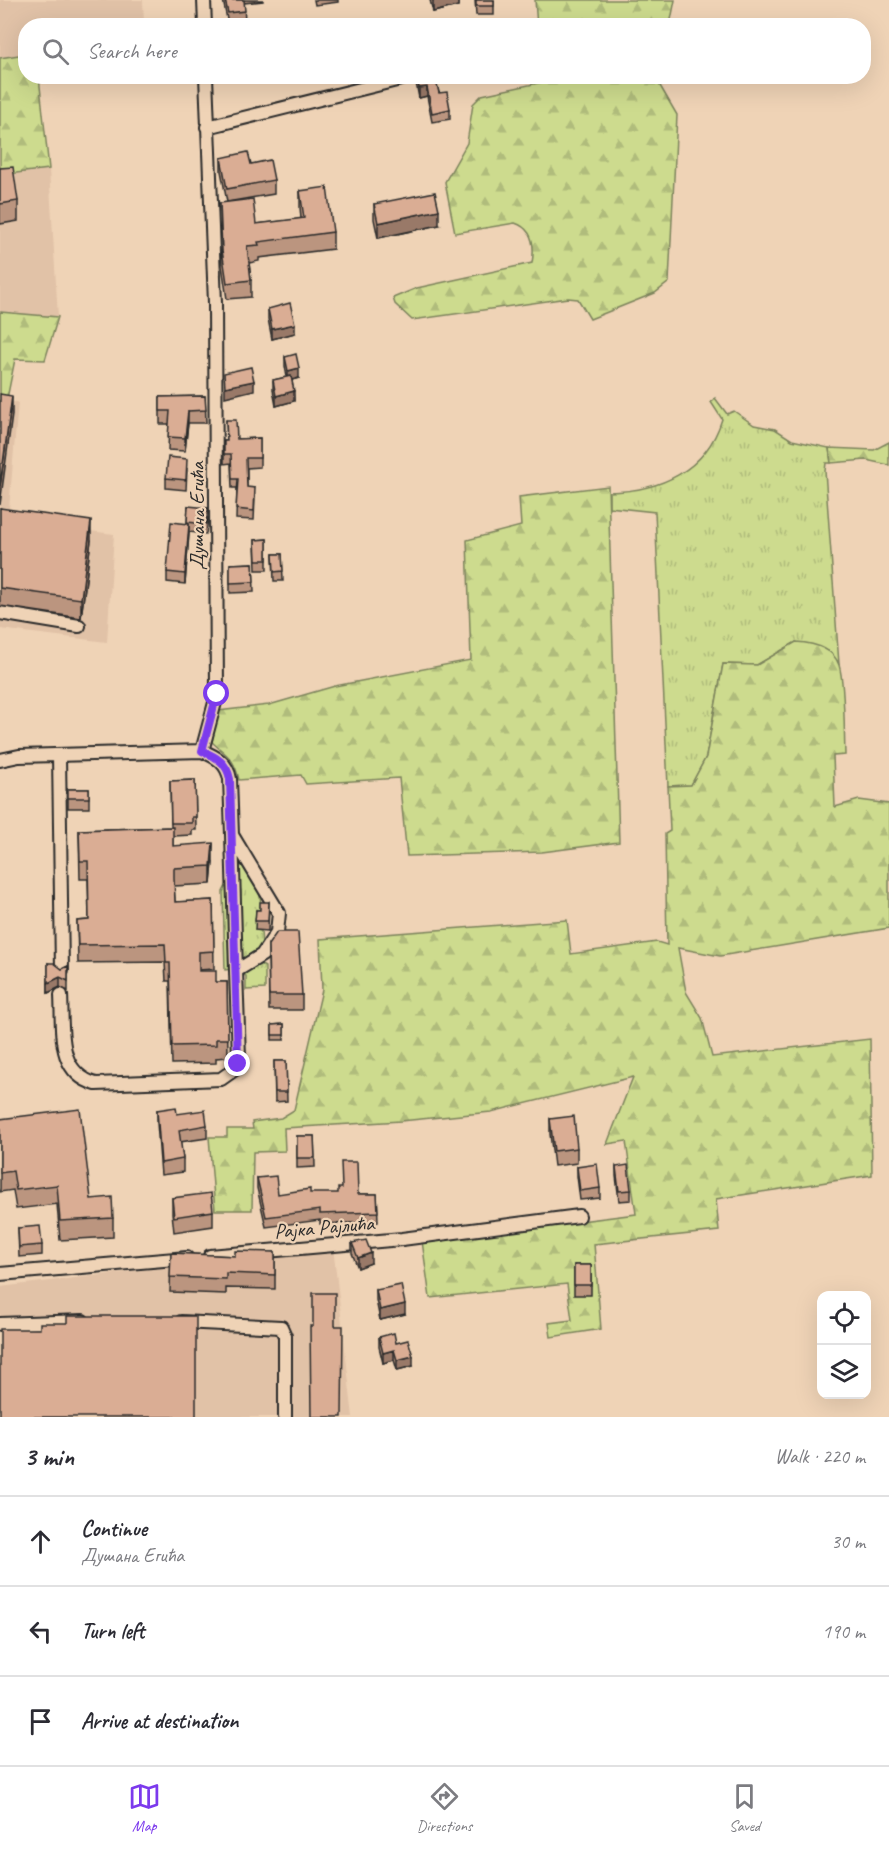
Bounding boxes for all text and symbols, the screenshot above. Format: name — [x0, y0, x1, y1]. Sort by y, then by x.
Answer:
search box — [18, 18, 871, 84]
icon: search — [39, 35, 72, 68]
text: Search here — [87, 37, 177, 65]
street label: Душана Егића — [184, 460, 210, 570]
route start — [203, 680, 229, 706]
route end — [224, 1050, 250, 1076]
street label: Рајка Рајлића — [273, 1210, 377, 1244]
map controls — [817, 1291, 871, 1399]
button: locate — [817, 1291, 871, 1345]
button: layers — [817, 1345, 871, 1399]
text: 3 min — [24, 1440, 74, 1473]
text: Walk · 220 m — [775, 1444, 865, 1469]
text: Continue — [81, 1515, 147, 1543]
icon: ahead — [24, 1525, 57, 1558]
text: 30 m — [831, 1529, 865, 1554]
text: Душана Егића — [81, 1543, 184, 1568]
icon: left — [24, 1615, 57, 1648]
text: Turn left — [81, 1617, 145, 1645]
text: 190 m — [822, 1619, 865, 1644]
icon: arrive — [24, 1705, 57, 1738]
text: Arrive at destination — [81, 1707, 238, 1735]
tab: Map — [128, 1780, 161, 1836]
tab: Directions — [417, 1780, 472, 1836]
tab: Saved — [728, 1780, 761, 1836]

